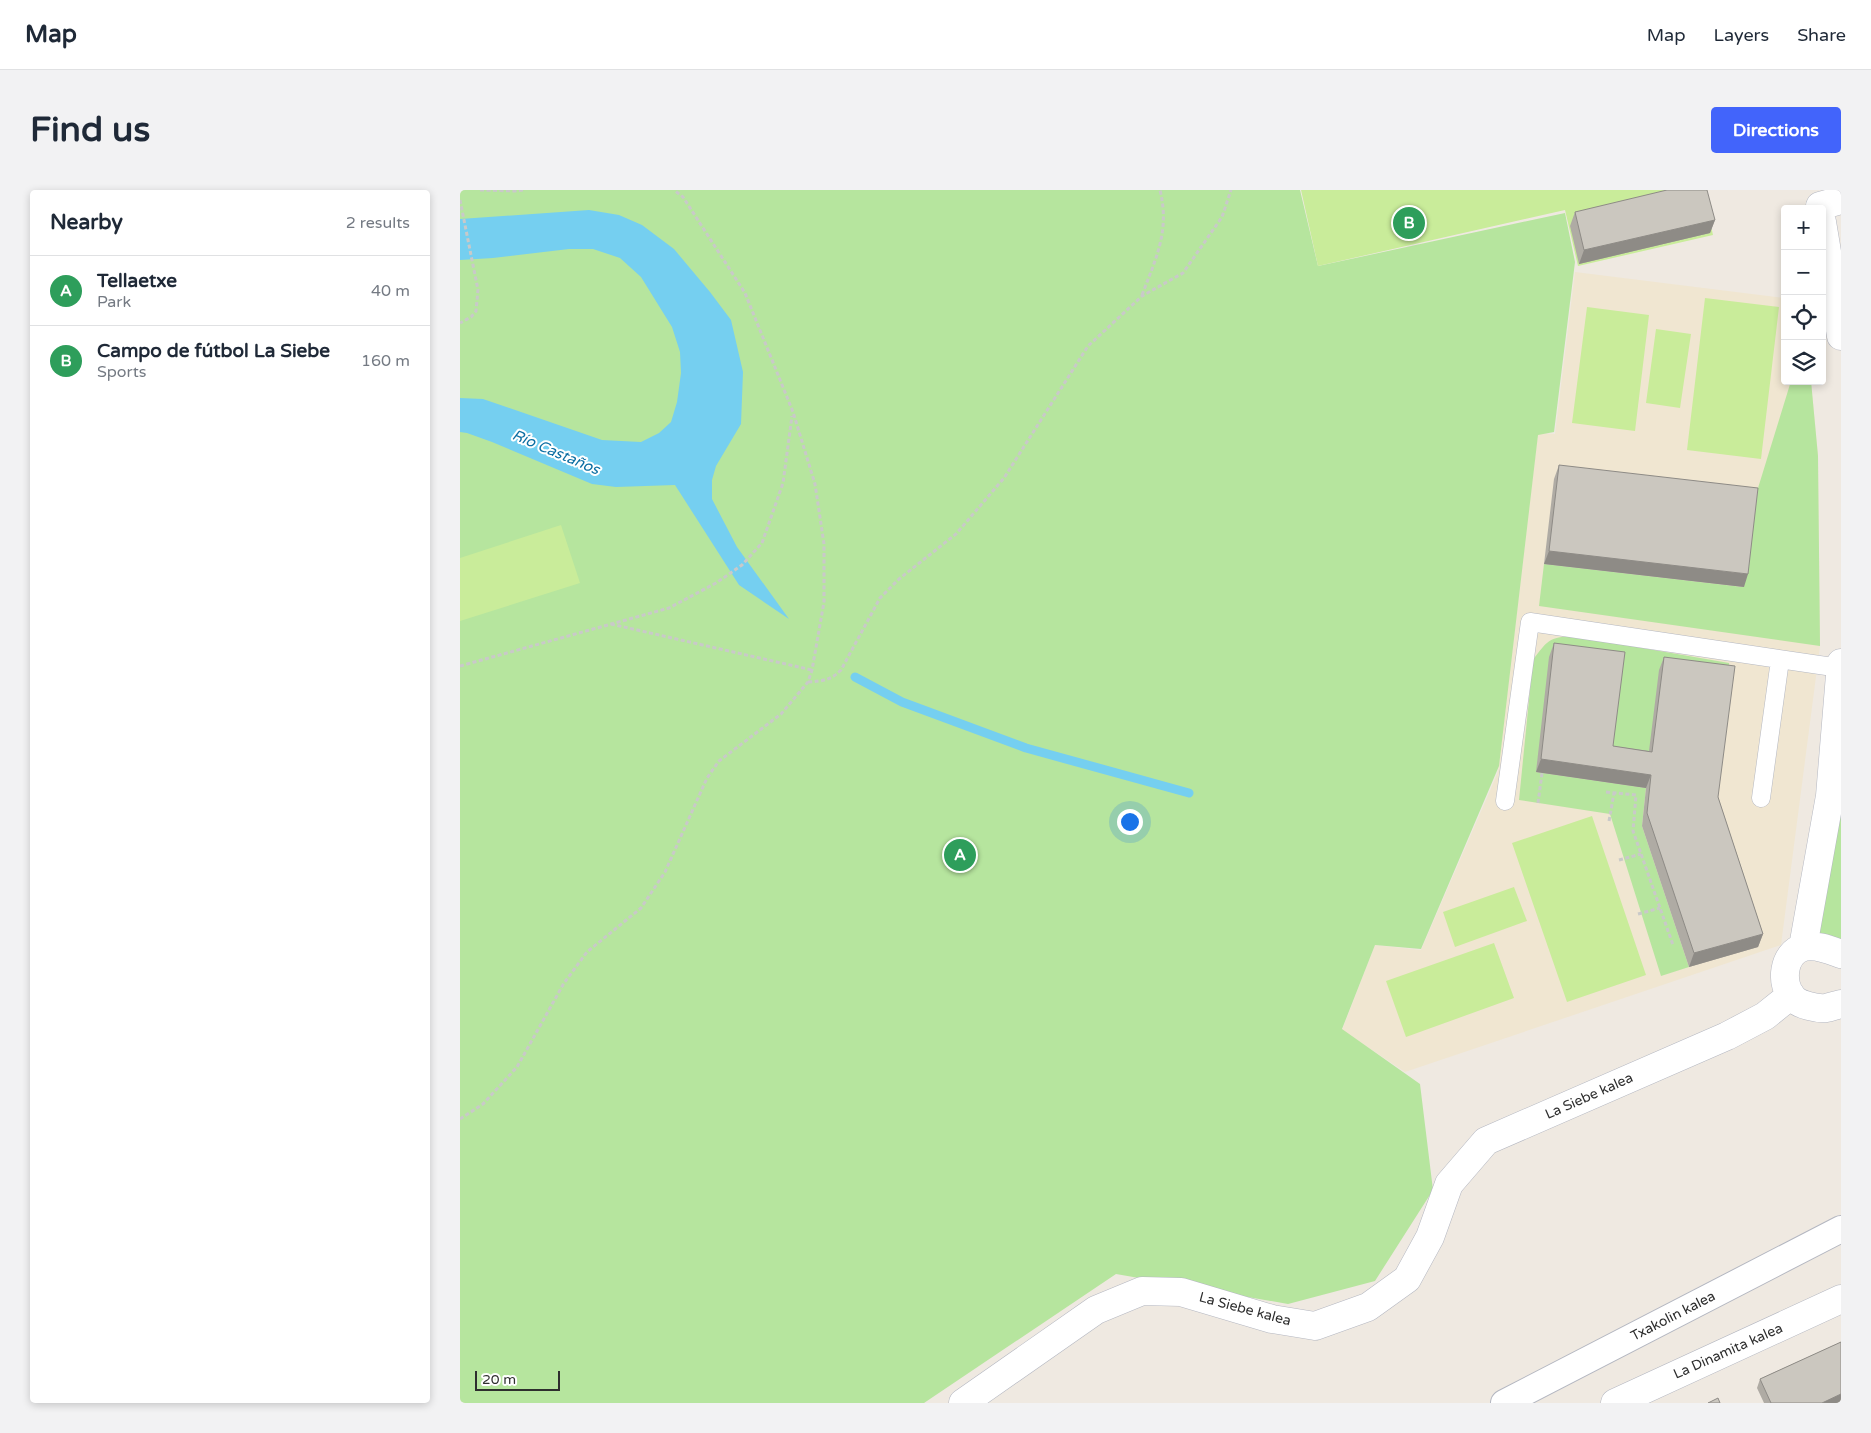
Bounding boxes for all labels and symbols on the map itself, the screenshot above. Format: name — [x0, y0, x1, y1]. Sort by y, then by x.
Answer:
pin: B — [1393, 204, 1425, 242]
water label: Río Castaños — [510, 426, 604, 479]
your location — [1117, 809, 1143, 835]
pin: A — [944, 836, 976, 874]
street label: La Siebe kalea — [1542, 1069, 1636, 1123]
street label: Txakolin kalea — [1628, 1287, 1718, 1345]
street label: La Siebe kalea — [1197, 1289, 1293, 1329]
street label: La Dinamita kalea — [1671, 1319, 1785, 1383]
scale bar — [475, 1368, 560, 1391]

